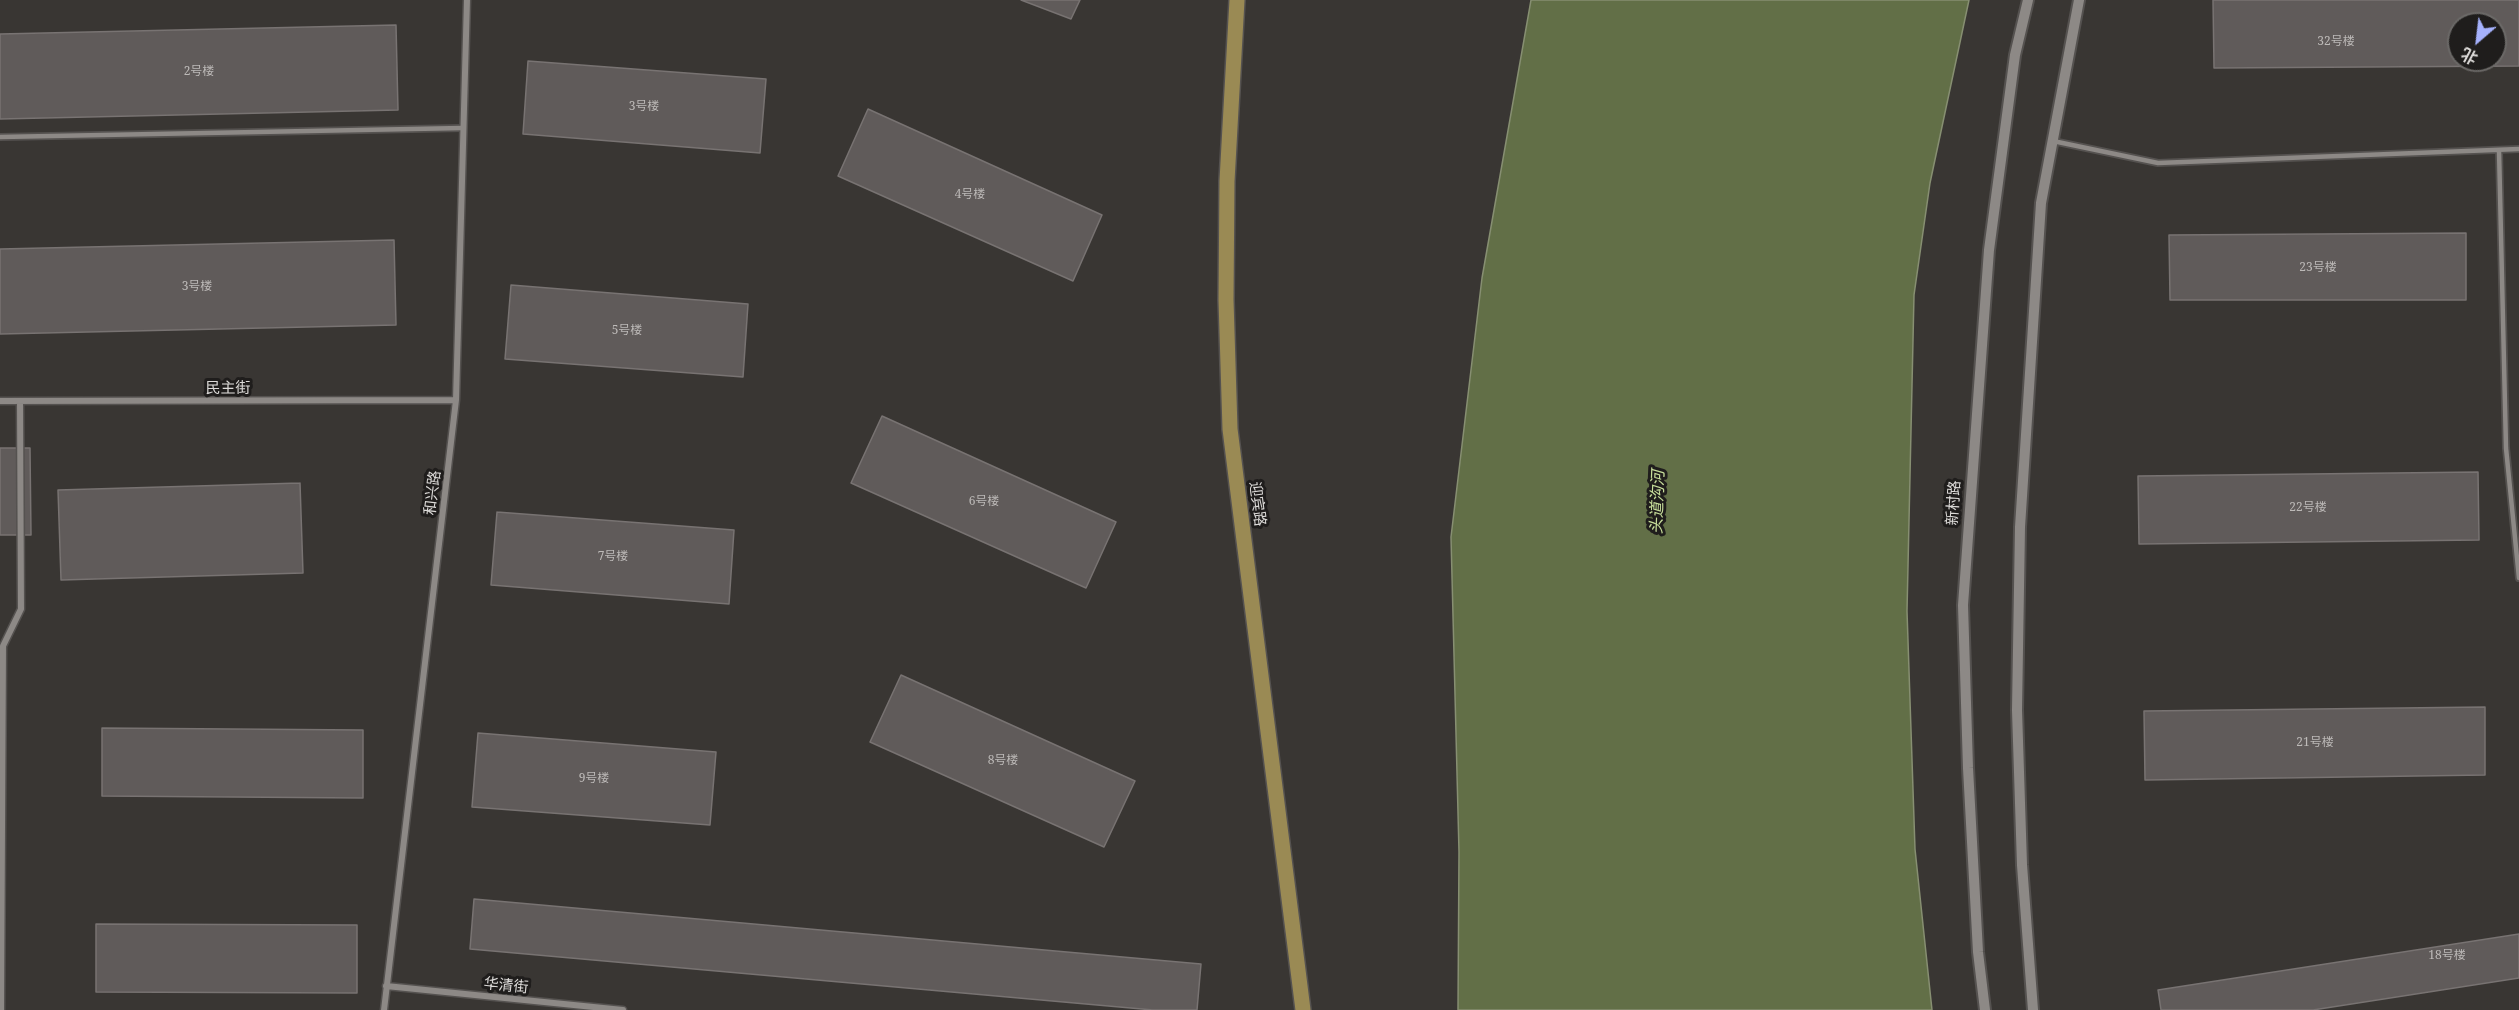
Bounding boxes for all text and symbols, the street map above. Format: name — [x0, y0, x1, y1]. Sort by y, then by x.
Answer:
north arrow — [2447, 12, 2507, 72]
house number: 32号楼 — [2317, 35, 2355, 49]
text: 北 — [2457, 43, 2482, 70]
house number: 2号楼 — [184, 65, 214, 79]
house number: 3号楼 — [629, 100, 659, 114]
house number: 4号楼 — [955, 188, 985, 202]
house number: 23号楼 — [2299, 261, 2337, 275]
house number: 3号楼 — [182, 280, 212, 294]
house number: 5号楼 — [612, 324, 642, 338]
street label: 民主街 — [206, 380, 250, 398]
street label: 和兴路 — [421, 470, 445, 516]
water label: 头道沟河 — [1647, 470, 1669, 534]
street label: 新村路 — [1943, 480, 1965, 526]
street label: 迎宾路 — [1245, 481, 1269, 527]
house number: 6号楼 — [969, 495, 999, 509]
house number: 22号楼 — [2289, 501, 2327, 515]
house number: 7号楼 — [598, 550, 628, 564]
house number: 21号楼 — [2296, 736, 2334, 750]
house number: 8号楼 — [988, 754, 1018, 768]
house number: 9号楼 — [579, 772, 609, 786]
house number: 18号楼 — [2428, 949, 2466, 963]
street label: 华清街 — [483, 975, 529, 997]

